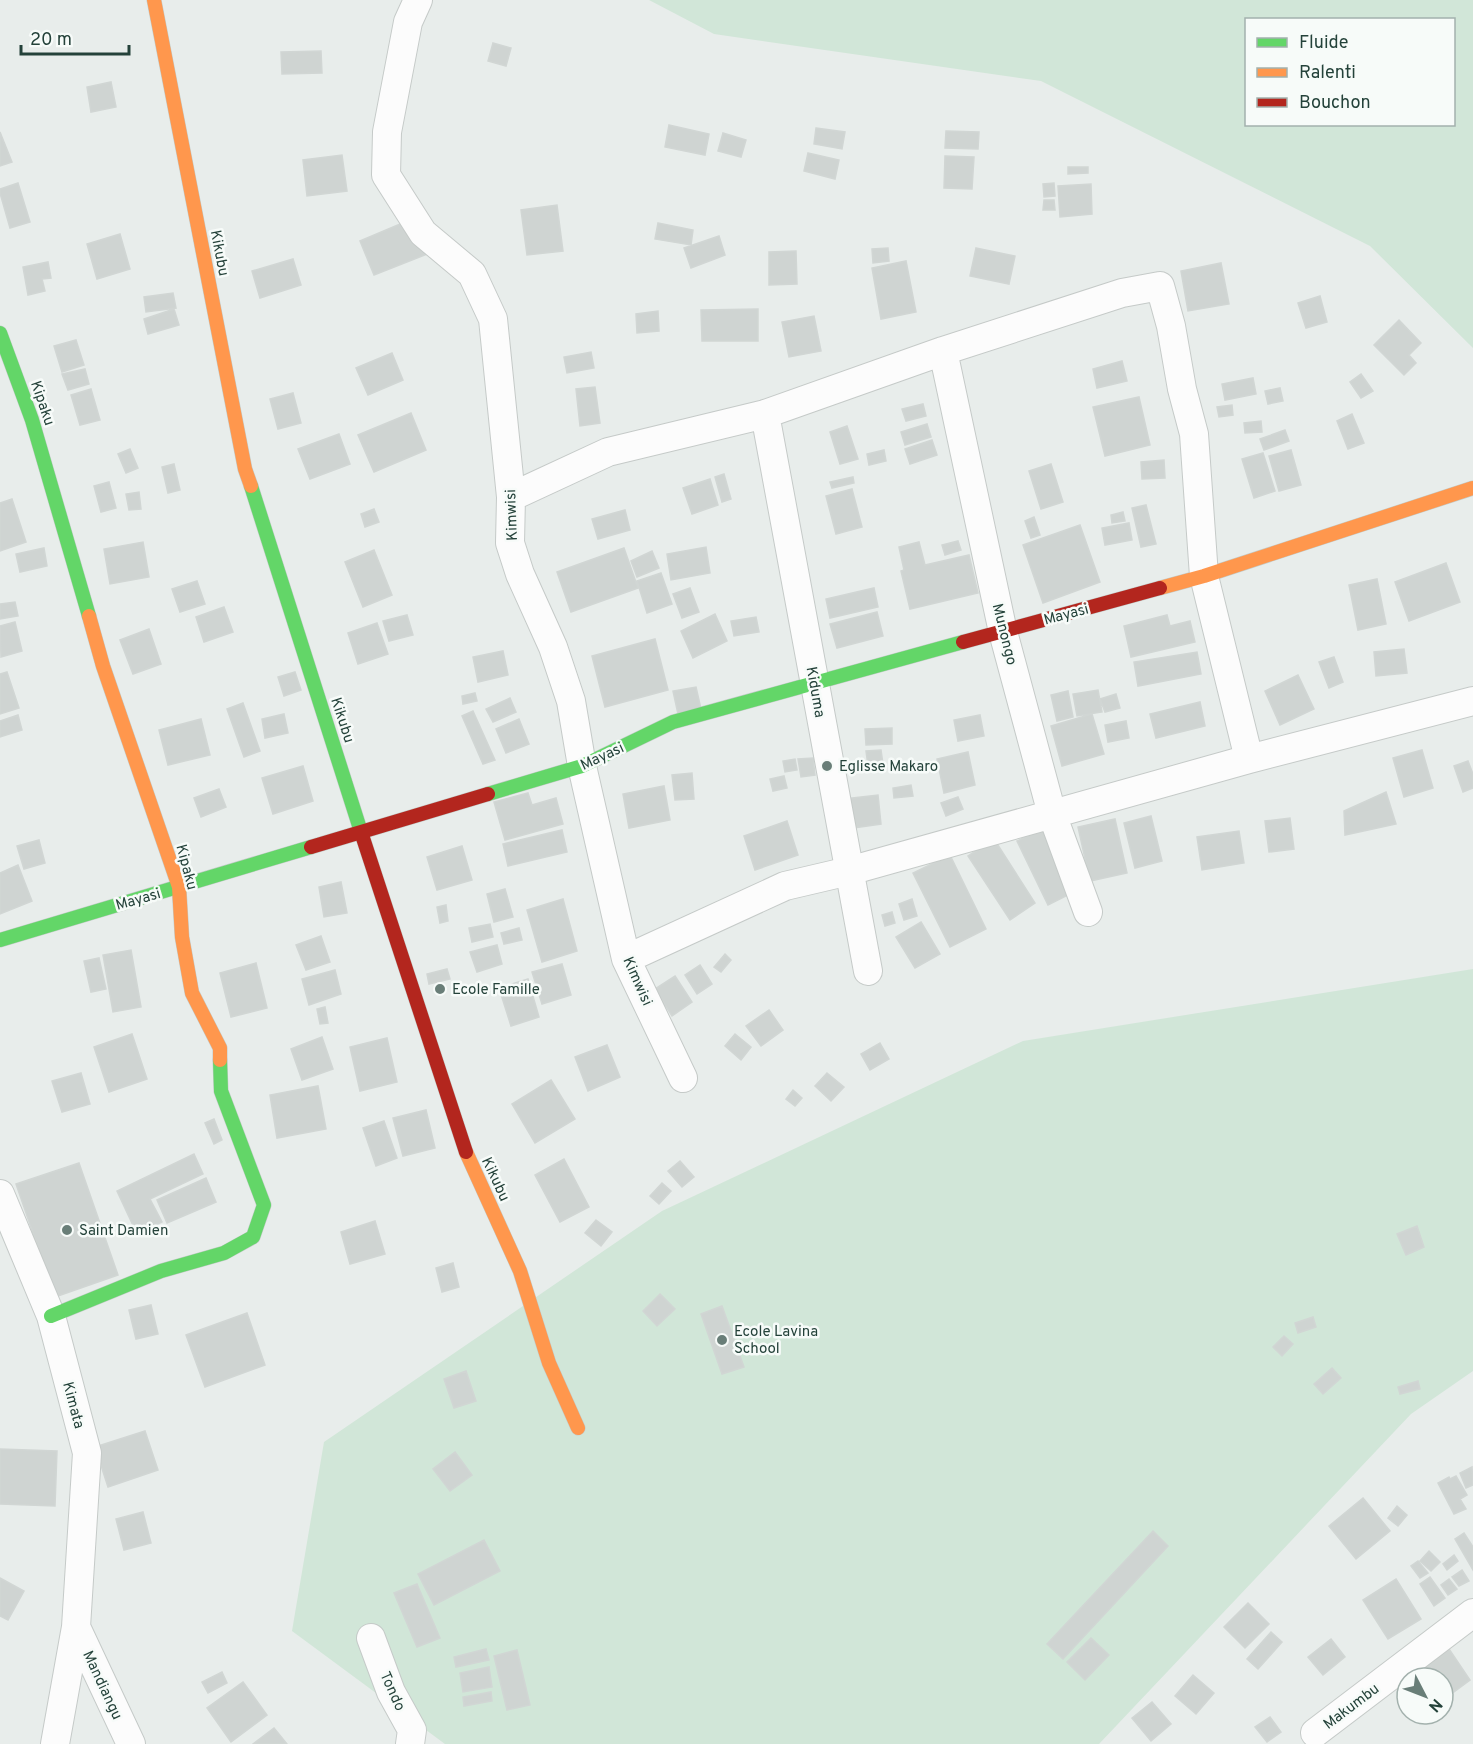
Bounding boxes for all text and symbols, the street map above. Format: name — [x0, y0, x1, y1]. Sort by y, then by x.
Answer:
scale bar — [21, 18, 129, 56]
legend — [1245, 18, 1455, 126]
text: 20 m — [30, 29, 72, 52]
text: Fluide — [1299, 32, 1348, 55]
text: Ralenti — [1299, 62, 1356, 85]
text: Bouchon — [1299, 92, 1371, 115]
street label: Kikubu — [205, 229, 232, 278]
street label: Kipaku — [25, 378, 58, 429]
street label: Kimwisi — [502, 489, 523, 541]
street label: Mayasi — [1042, 600, 1091, 631]
street label: Munongo — [987, 602, 1020, 667]
street label: Kiduma — [801, 665, 828, 719]
street label: Kikubu — [325, 695, 358, 746]
street label: Mayasi — [578, 739, 627, 776]
place label: Eglisse Makaro — [839, 758, 938, 777]
marker: Eglisse Makaro — [820, 759, 834, 773]
street label: Kipaku — [170, 842, 201, 892]
street label: Mayasi — [114, 885, 163, 916]
street label: Kimwisi — [617, 954, 656, 1009]
place label: Ecole Famille — [452, 981, 540, 1000]
marker: Ecole Famille — [433, 982, 447, 996]
street label: Kikubu — [476, 1154, 513, 1205]
place label: Saint Damien — [79, 1222, 168, 1241]
marker: Saint Damien — [60, 1223, 74, 1237]
place label: Ecole Lavina School — [734, 1323, 818, 1359]
marker: Ecole Lavina School — [715, 1333, 729, 1347]
street label: Kimata — [57, 1380, 88, 1431]
street label: Mandiangu — [77, 1648, 126, 1723]
north arrow — [1395, 1666, 1455, 1726]
street label: Tondo — [375, 1669, 409, 1714]
street label: Makumbu — [1320, 1680, 1384, 1734]
text: N — [1423, 1694, 1446, 1716]

